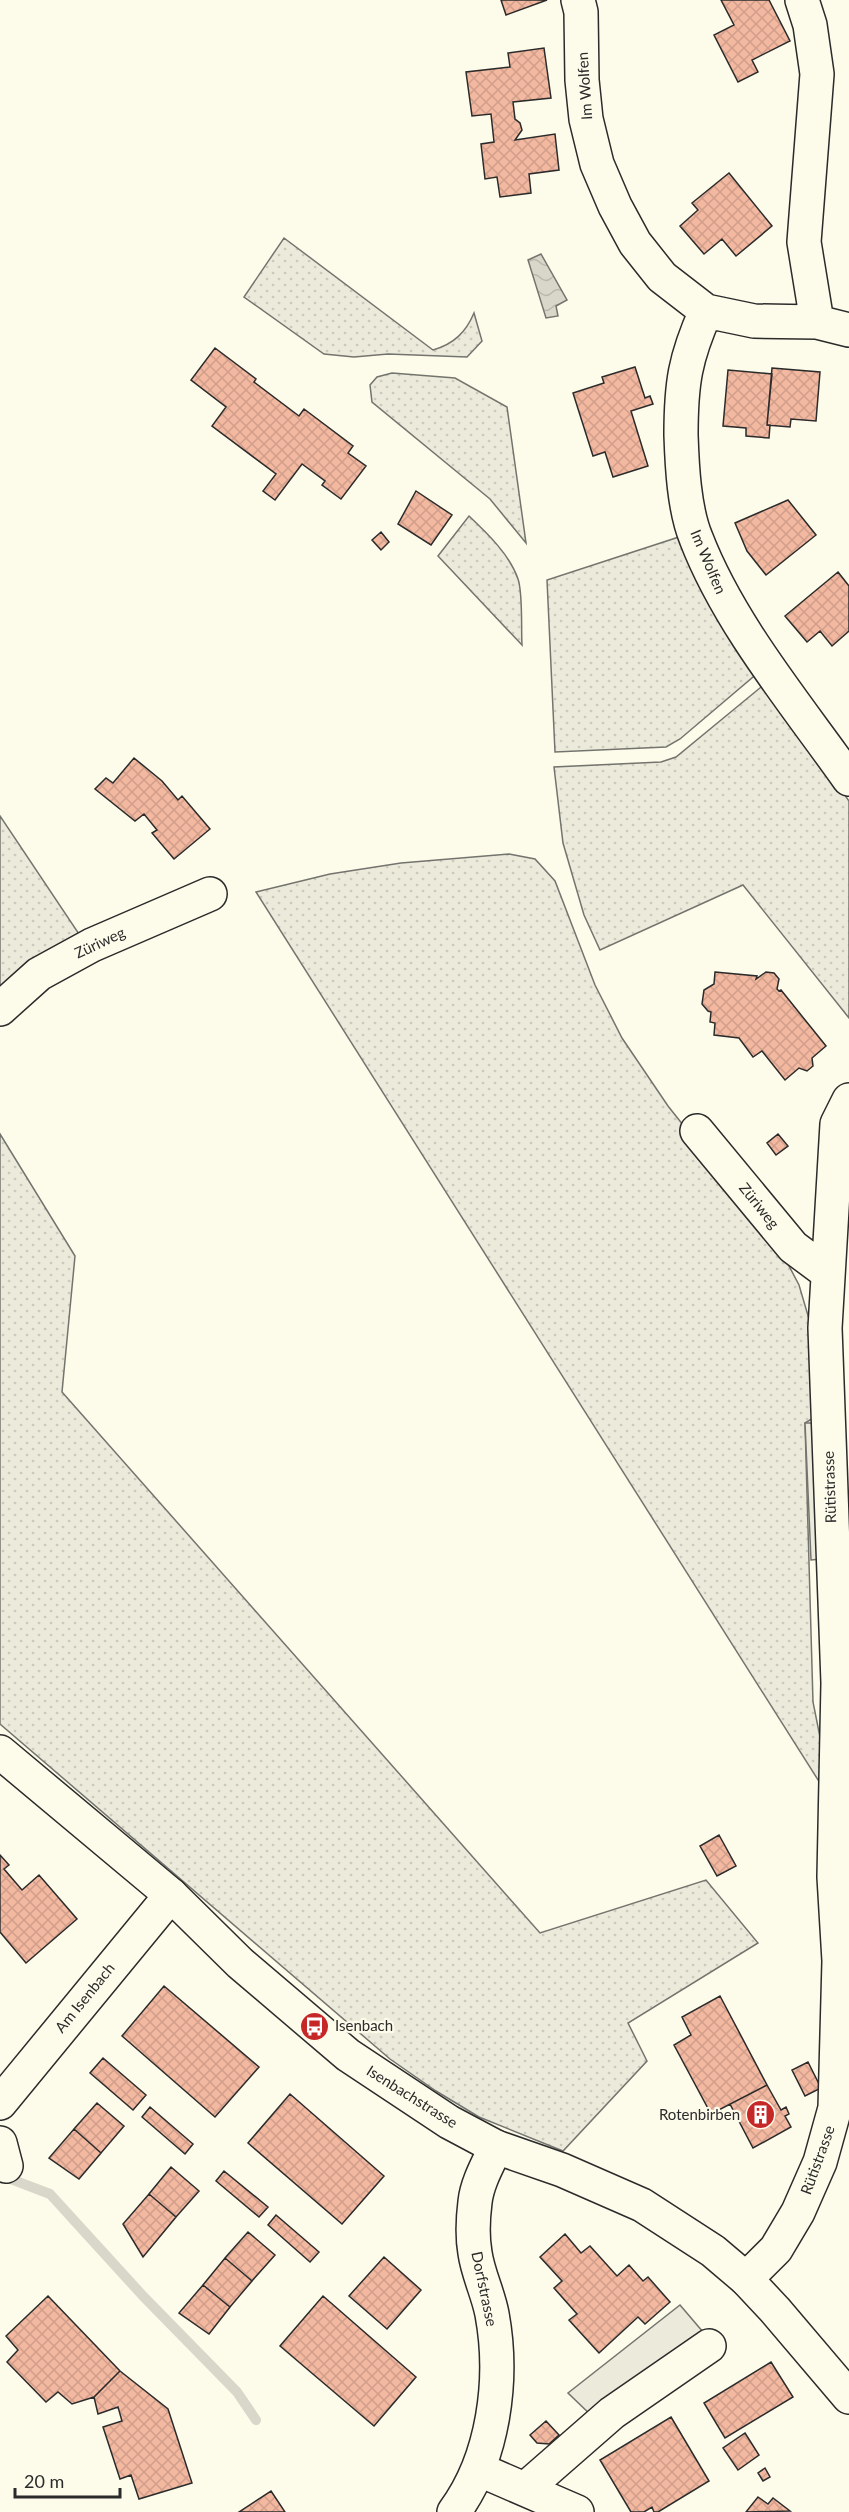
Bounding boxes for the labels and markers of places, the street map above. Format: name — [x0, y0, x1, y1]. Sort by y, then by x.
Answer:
bus stop icon: Isenbach — [298, 2010, 330, 2042]
place label: Isenbach — [335, 2016, 393, 2034]
building icon: Rotenbirben — [745, 2099, 777, 2131]
place label: Rotenbirben — [659, 2105, 740, 2123]

